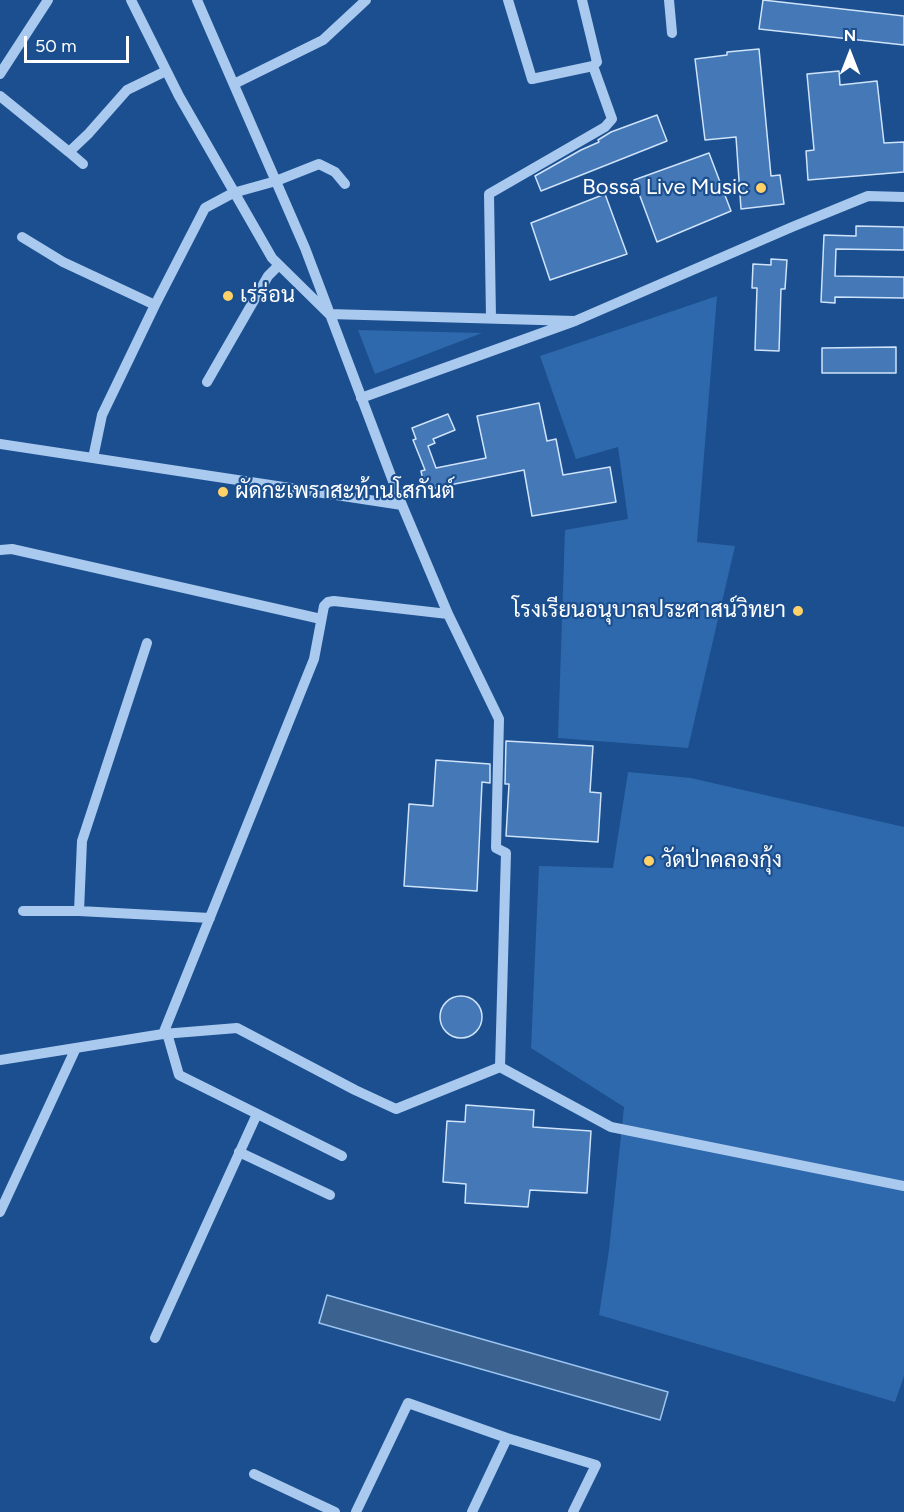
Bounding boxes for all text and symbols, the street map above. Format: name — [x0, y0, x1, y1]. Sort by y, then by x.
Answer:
scale bar — [27, 24, 132, 62]
north arrow — [820, 24, 880, 84]
text: N — [844, 26, 856, 45]
text: 50 m — [35, 35, 77, 57]
place label: Bossa Live Music — [582, 175, 749, 201]
marker: Bossa Live Music — [754, 181, 768, 195]
place label: เร่ร่อน — [240, 283, 295, 309]
marker: เร่ร่อน — [221, 289, 235, 303]
place label: ผัดกะเพราสะท้านโสกันต์ — [235, 479, 455, 505]
marker: ผัดกะเพราสะท้านโสกันต์ — [216, 485, 230, 499]
place label: โรงเรียนอนุบาลประศาสน์วิทยา — [512, 598, 786, 624]
marker: โรงเรียนอนุบาลประศาสน์วิทยา — [791, 604, 805, 618]
place label: วัดป่าคลองกุ้ง — [661, 848, 782, 874]
marker: วัดป่าคลองกุ้ง — [642, 854, 656, 868]

